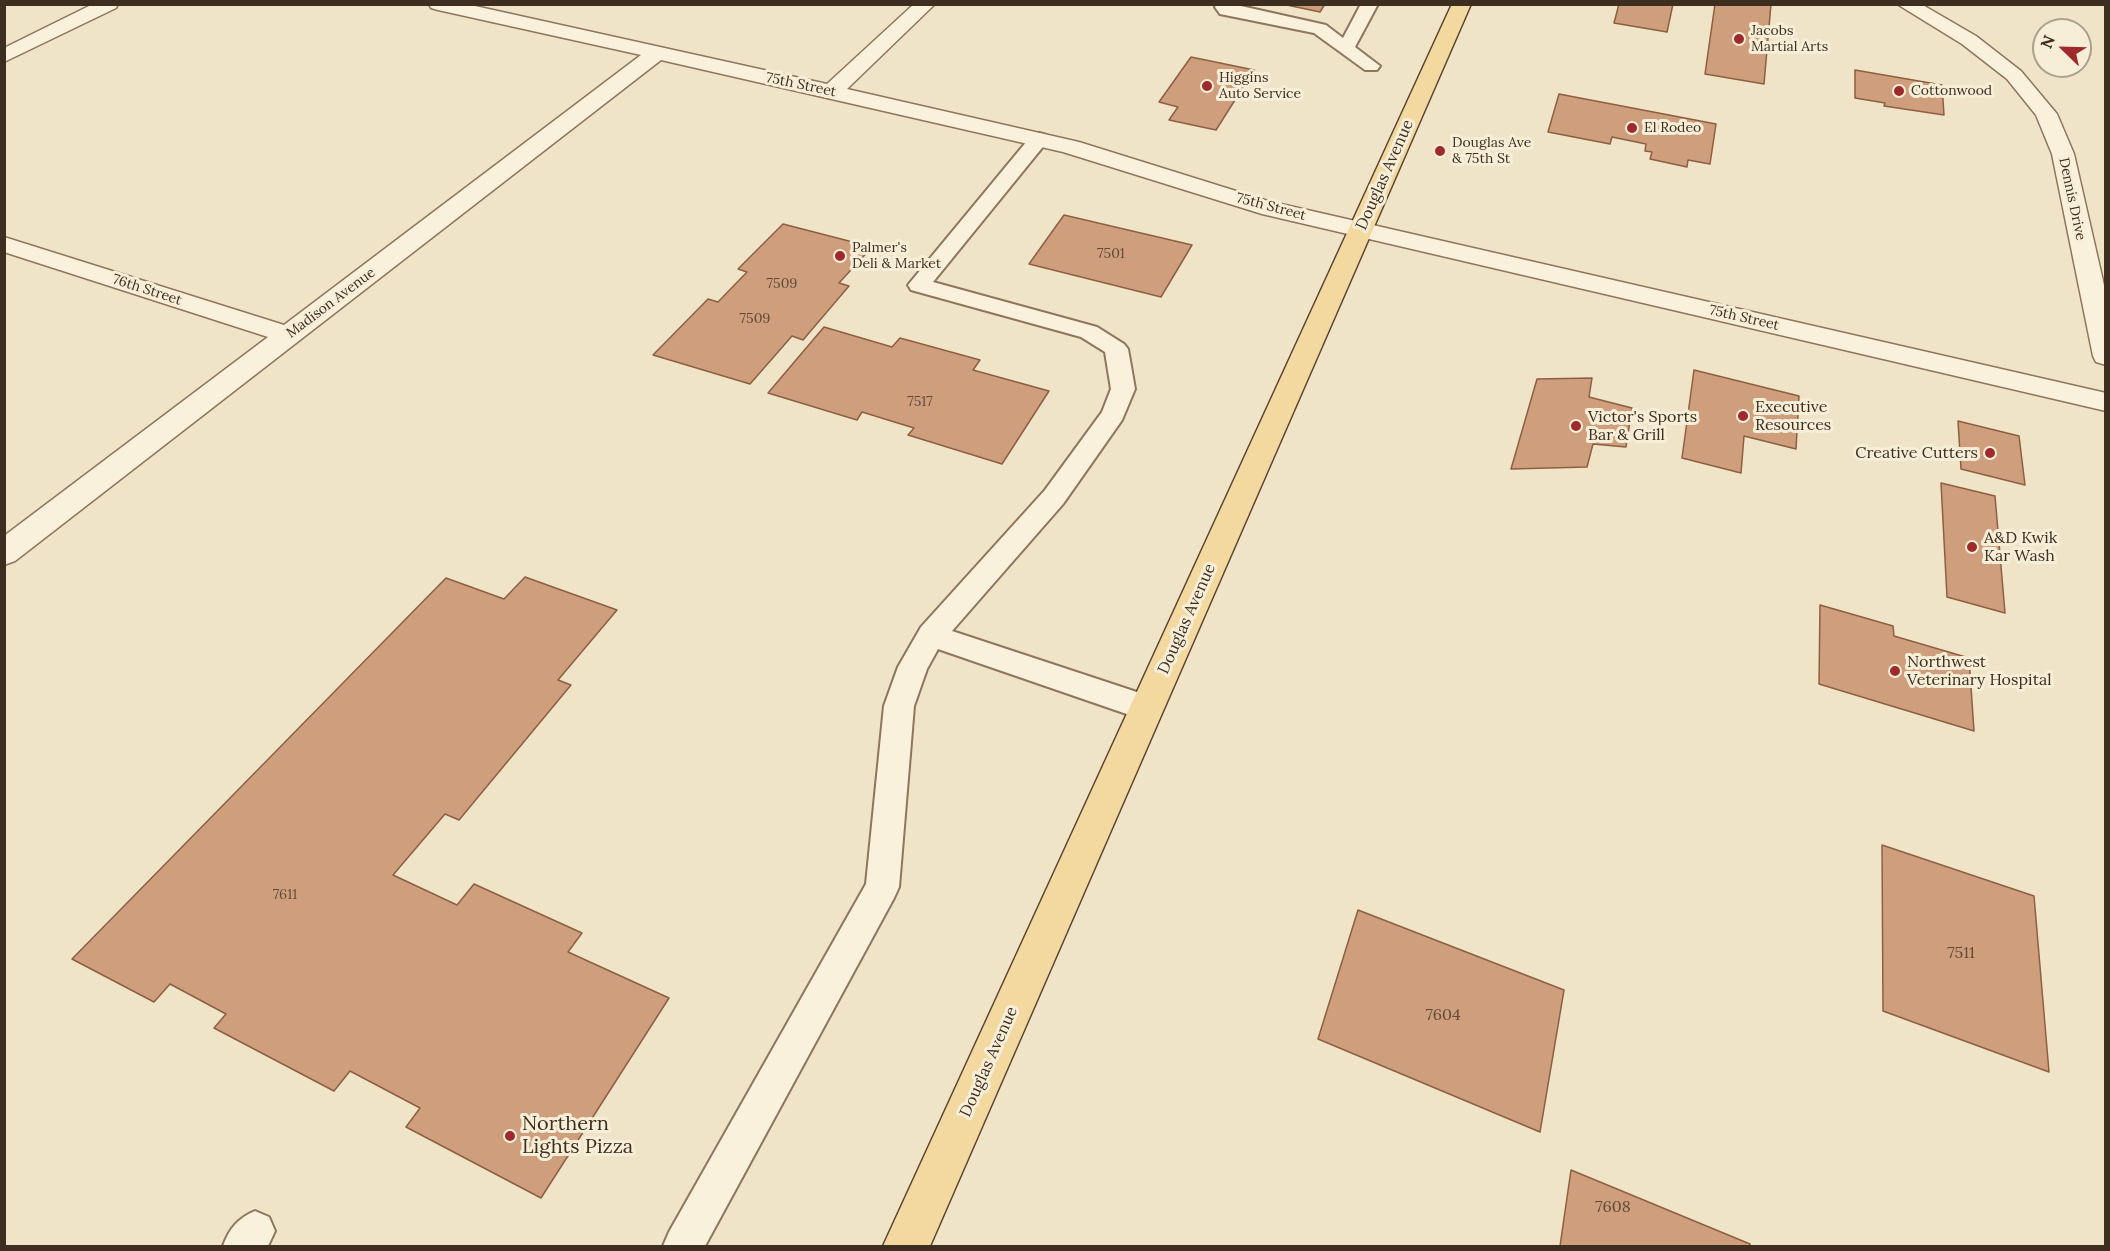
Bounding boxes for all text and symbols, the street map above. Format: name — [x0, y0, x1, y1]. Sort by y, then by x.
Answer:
north arrow — [2032, 18, 2092, 78]
place label: Jacobs Martial Arts — [1751, 23, 1828, 56]
marker: Jacobs Martial Arts — [1732, 32, 1746, 46]
text: N — [2036, 32, 2059, 51]
street label: 75th Street — [764, 69, 838, 101]
place label: Higgins Auto Service — [1219, 70, 1301, 102]
marker: Higgins Auto Service — [1200, 79, 1214, 93]
place label: Cottonwood — [1911, 83, 1992, 99]
marker: Cottonwood — [1892, 84, 1906, 98]
street label: Douglas Avenue — [1352, 117, 1418, 233]
place label: El Rodeo — [1644, 120, 1701, 136]
marker: El Rodeo — [1625, 121, 1639, 135]
place label: Douglas Ave & 75th St — [1452, 135, 1531, 168]
marker: Douglas Ave & 75th St — [1433, 144, 1447, 158]
street label: Dennis Drive — [2055, 156, 2089, 242]
street label: 75th Street — [1234, 190, 1308, 224]
place label: Palmer's Deli & Market — [852, 240, 941, 272]
house number: 7501 — [1097, 246, 1125, 262]
marker: Palmer's Deli & Market — [833, 249, 847, 263]
street label: Madison Avenue — [283, 264, 379, 342]
street label: 76th Street — [110, 271, 184, 309]
house number: 7509 — [767, 276, 797, 292]
street label: 75th Street — [1707, 302, 1781, 334]
house number: 7509 — [740, 311, 770, 327]
house number: 7517 — [907, 394, 933, 410]
place label: Executive Resources — [1755, 397, 1831, 435]
place label: Victor's Sports Bar & Grill — [1588, 407, 1697, 445]
marker: Executive Resources — [1736, 409, 1750, 423]
marker: Victor's Sports Bar & Grill — [1569, 419, 1583, 433]
place label: Creative Cutters — [1855, 443, 1978, 463]
marker: Creative Cutters — [1983, 446, 1997, 460]
place label: A&D Kwik Kar Wash — [1984, 528, 2057, 566]
marker: A&D Kwik Kar Wash — [1965, 540, 1979, 554]
street label: Douglas Avenue — [1154, 561, 1220, 677]
place label: Northwest Veterinary Hospital — [1907, 652, 2051, 690]
marker: Northwest Veterinary Hospital — [1888, 664, 1902, 678]
house number: 7611 — [273, 887, 297, 903]
house number: 7511 — [1947, 943, 1975, 963]
street label: Douglas Avenue — [956, 1004, 1022, 1120]
house number: 7604 — [1425, 1005, 1461, 1025]
place label: Northern Lights Pizza — [522, 1112, 633, 1159]
marker: Northern Lights Pizza — [503, 1129, 517, 1143]
house number: 7608 — [1595, 1197, 1631, 1217]

